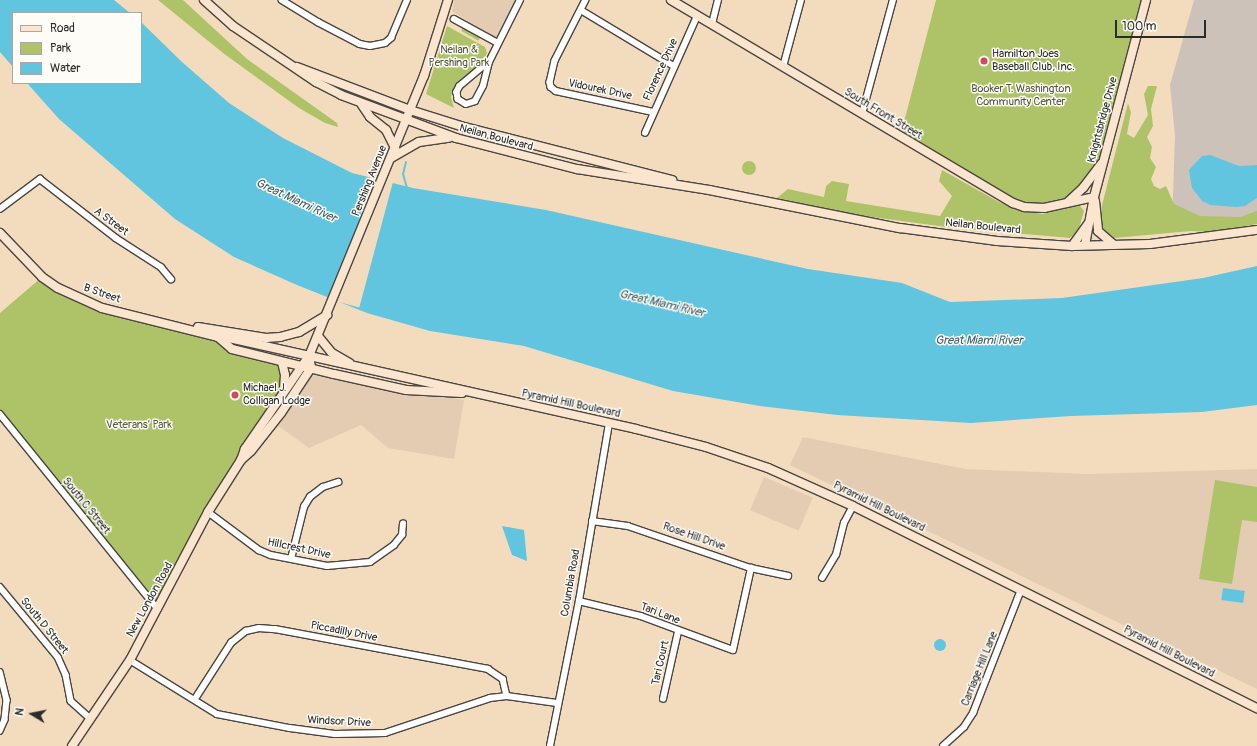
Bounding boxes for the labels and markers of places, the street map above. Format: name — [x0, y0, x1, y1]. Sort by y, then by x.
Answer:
place label: Hamilton Joes Baseball Club, Inc. — [992, 48, 1075, 74]
marker: Hamilton Joes Baseball Club, Inc. — [979, 56, 989, 66]
place label: Michael J. Colligan Lodge — [243, 382, 310, 408]
marker: Michael J. Colligan Lodge — [230, 390, 240, 400]

